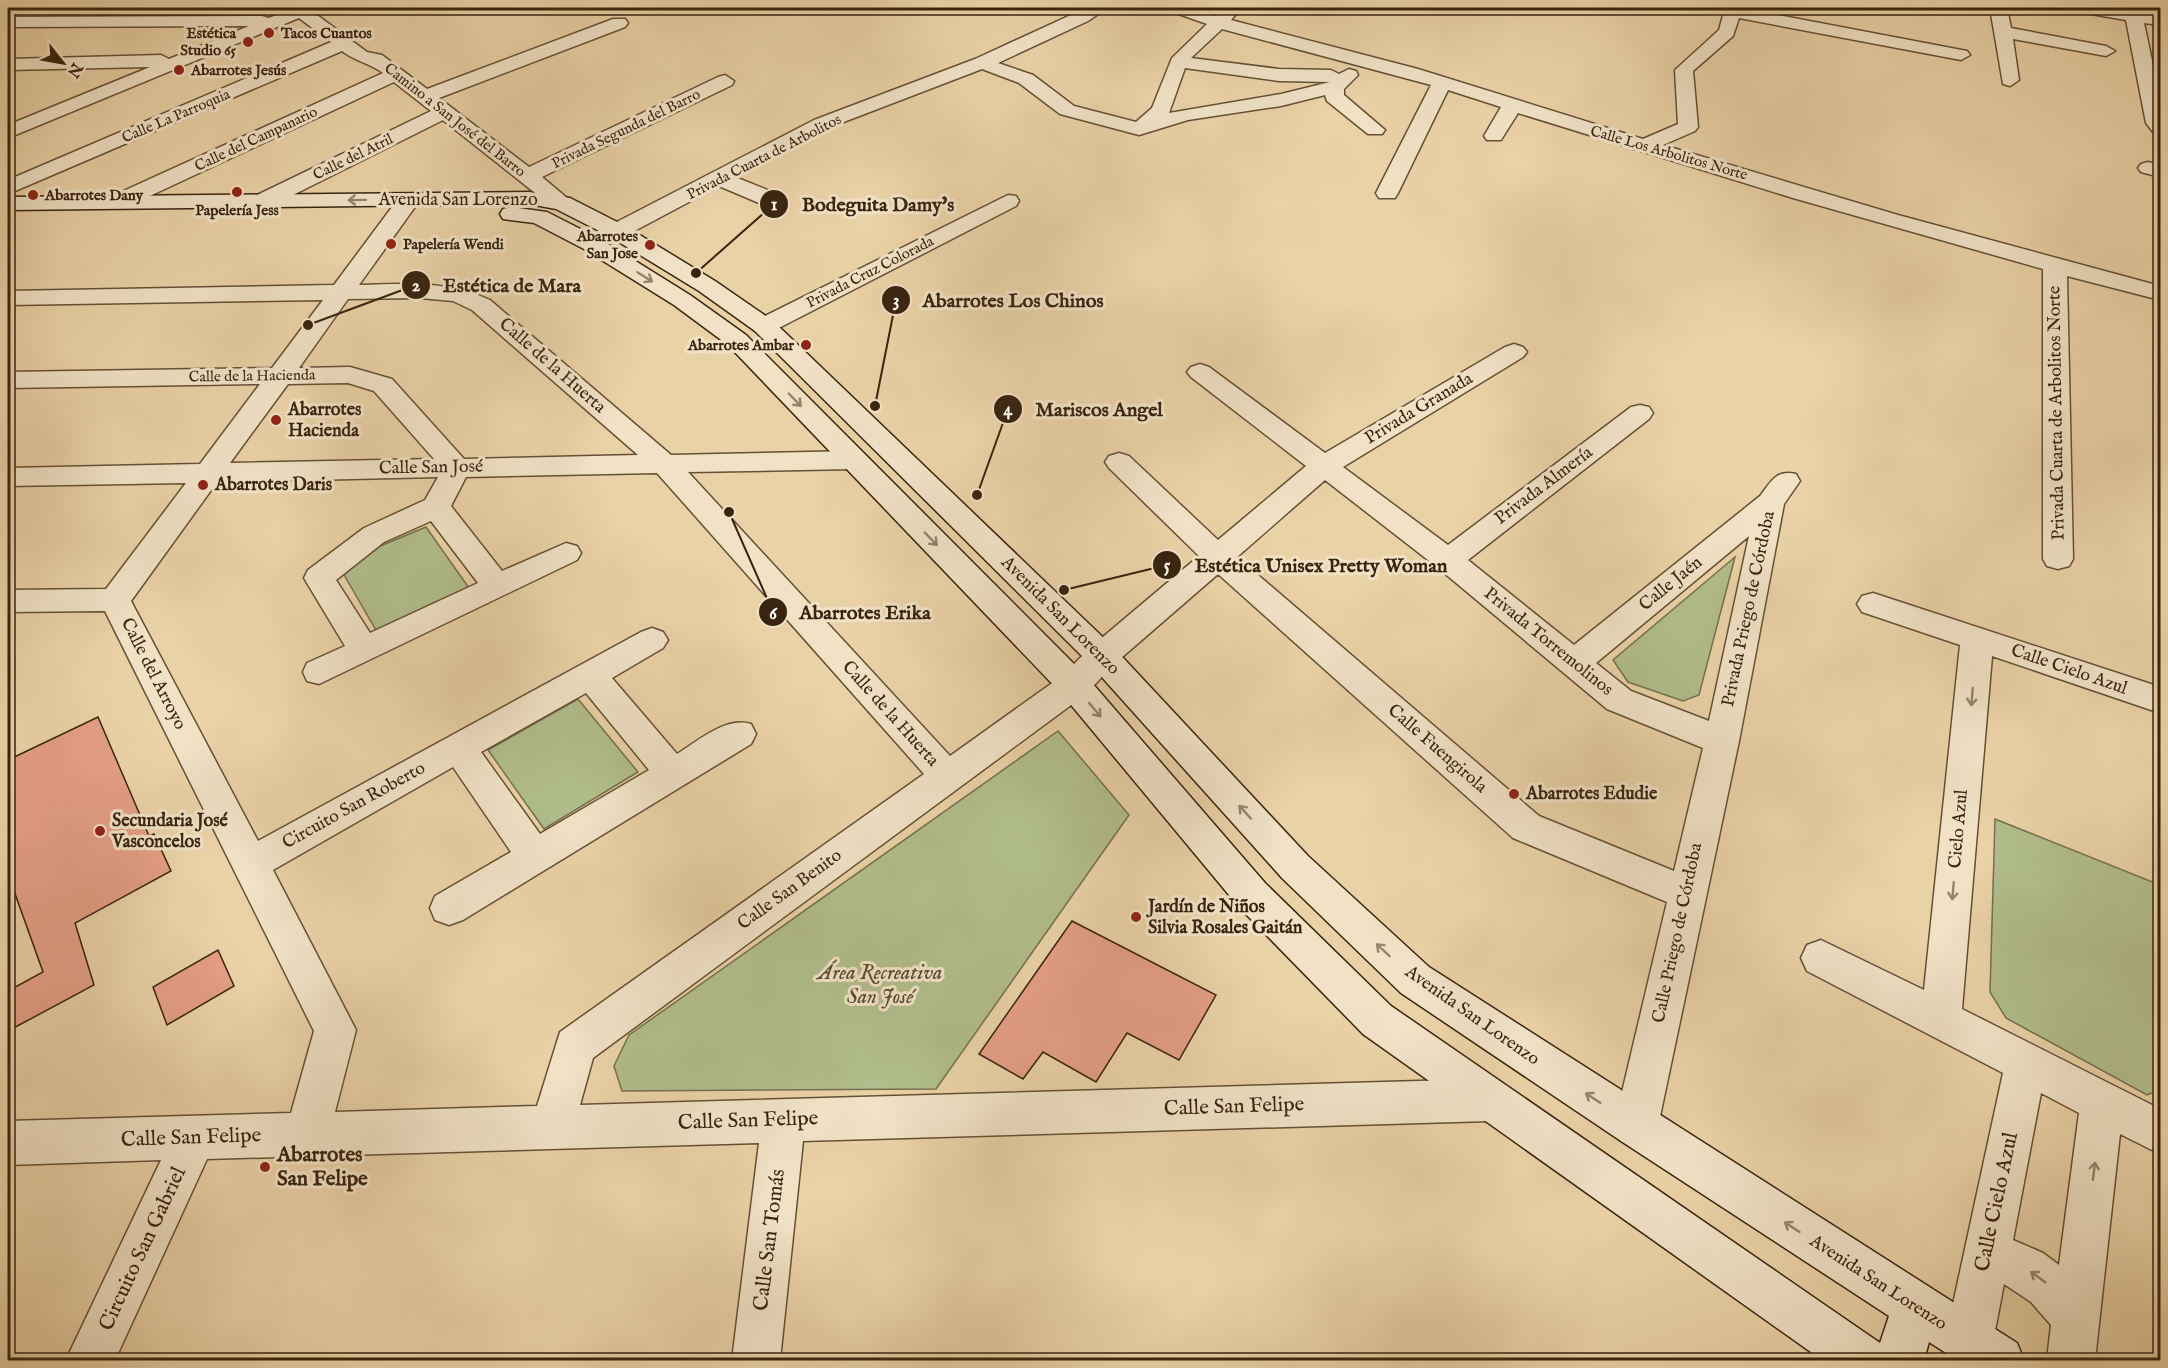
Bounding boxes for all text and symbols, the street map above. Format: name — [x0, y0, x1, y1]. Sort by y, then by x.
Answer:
place label: Estética Studio 65 — [180, 24, 237, 60]
place label: Tacos Cuantos — [280, 24, 372, 43]
marker: Tacos Cuantos — [262, 26, 276, 40]
north arrow — [33, 33, 93, 93]
marker: Estética Studio 65 — [241, 35, 255, 49]
text: N — [62, 58, 87, 81]
street label: Camino a San José del Barro — [380, 59, 530, 181]
place label: Abarrotes Jesús — [190, 61, 287, 80]
marker: Abarrotes Jesús — [172, 63, 186, 77]
street label: Calle La Parroquia — [119, 84, 233, 147]
street label: Privada Segunda del Barro — [549, 85, 703, 173]
street label: Calle del Campanario — [192, 102, 320, 176]
street label: Privada Cuarta de Arbolitos — [684, 110, 844, 204]
street label: Calle Los Arbolitos Norte — [1588, 121, 1750, 185]
street label: Calle del Atril — [310, 129, 397, 185]
marker: Papelería Jess — [230, 185, 244, 199]
callout: Bodeguita Damy's — [759, 185, 966, 223]
place label: Abarrotes Dany — [44, 186, 144, 205]
marker: Abarrotes Dany — [26, 188, 40, 202]
street label: Avenida San Lorenzo — [377, 189, 538, 212]
text: Bodeguita Damy's — [802, 193, 954, 218]
one-way arrow — [347, 194, 367, 206]
text: 1 — [771, 194, 778, 217]
place label: Papelería Jess — [195, 201, 279, 220]
place label: Abarrotes San Jose — [576, 227, 639, 263]
street label: Privada Cruz Colorada — [803, 231, 937, 312]
place label: Papelería Wendi — [403, 235, 504, 254]
marker: Papelería Wendi — [384, 237, 398, 251]
marker: Abarrotes San Jose — [643, 238, 657, 252]
callout: Estética de Mara — [401, 266, 593, 304]
one-way arrow — [636, 271, 653, 283]
text: Estética de Mara — [443, 274, 582, 299]
text: 2 — [412, 275, 421, 298]
callout: Abarrotes Los Chinos — [881, 281, 1116, 319]
street label: Privada Cuarta de Arbolitos Norte — [2043, 286, 2071, 540]
text: Abarrotes Los Chinos — [921, 289, 1104, 314]
text: 3 — [893, 290, 899, 313]
street label: Calle de la Huerta — [494, 313, 610, 419]
place label: Abarrotes Ambar — [687, 336, 794, 355]
marker: Abarrotes Ambar — [799, 338, 813, 352]
street label: Calle de la Hacienda — [189, 365, 316, 387]
street label: Privada Granada — [1361, 368, 1477, 450]
callout: Mariscos Angel — [993, 390, 1175, 428]
one-way arrow — [787, 392, 802, 407]
text: Mariscos Angel — [1035, 398, 1163, 423]
place label: Abarrotes Hacienda — [287, 399, 362, 443]
text: 4 — [1004, 399, 1014, 422]
marker: Abarrotes Hacienda — [269, 413, 283, 427]
street label: Privada Almería — [1490, 441, 1598, 530]
street label: Calle San José — [379, 456, 483, 480]
place label: Abarrotes Daris — [214, 474, 333, 497]
marker: Abarrotes Daris — [196, 478, 210, 492]
street label: Privada Priego de Córdoba — [1717, 509, 1781, 709]
one-way arrow — [924, 532, 939, 547]
callout: Estética Unisex Pretty Woman — [1152, 546, 1459, 584]
street label: Avenida San Lorenzo — [995, 551, 1125, 681]
street label: Calle Jaén — [1635, 551, 1708, 617]
text: Estética Unisex Pretty Woman — [1195, 554, 1448, 579]
text: 5 — [1164, 555, 1171, 578]
street label: Privada Torremolinos — [1479, 583, 1617, 701]
callout: Abarrotes Erika — [758, 593, 943, 631]
text: Abarrotes Erika — [798, 601, 931, 626]
text: 6 — [769, 603, 778, 626]
street label: Calle del Arroyo — [115, 614, 191, 734]
street label: Calle Cielo Azul — [2008, 639, 2130, 701]
street label: Calle de la Huerta — [836, 656, 944, 772]
one-way arrow — [1966, 687, 1977, 707]
street label: Calle Fuengirola — [1382, 699, 1492, 799]
one-way arrow — [1089, 702, 1102, 718]
street label: Circuito San Roberto — [278, 757, 430, 855]
place label: Abarrotes Edudie — [1525, 783, 1658, 806]
marker: Abarrotes Edudie — [1507, 787, 1521, 801]
street label: Cielo Azul — [1944, 789, 1974, 869]
one-way arrow — [1237, 805, 1252, 820]
place label: Secundaria José Vasconcelos — [111, 810, 229, 854]
marker: Secundaria José Vasconcelos — [93, 824, 107, 838]
street label: Calle Priego de Córdoba — [1648, 841, 1708, 1025]
street label: Calle San Benito — [733, 844, 847, 936]
one-way arrow — [1947, 881, 1958, 901]
place label: Jardín de Niños Silvia Rosales Gaitán — [1146, 896, 1303, 940]
marker: Jardín de Niños Silvia Rosales Gaitán — [1129, 910, 1143, 924]
one-way arrow — [1375, 943, 1390, 957]
park label: Área Recreativa San José — [816, 959, 942, 1011]
street label: Avenida San Lorenzo — [1399, 960, 1544, 1071]
street label: Calle San Felipe — [1163, 1091, 1305, 1123]
one-way arrow — [1585, 1092, 1602, 1104]
street label: Calle San Felipe — [677, 1105, 819, 1137]
street label: Calle San Felipe — [120, 1122, 262, 1154]
street label: Calle Cielo Azul — [1969, 1130, 2025, 1274]
place label: Abarrotes San Felipe — [276, 1142, 368, 1193]
marker: Abarrotes San Felipe — [258, 1160, 272, 1174]
street label: Circuito San Gabriel — [93, 1162, 193, 1335]
one-way arrow — [2089, 1162, 2100, 1181]
street label: Calle San Tomás — [748, 1168, 792, 1312]
one-way arrow — [1784, 1221, 1801, 1233]
street label: Avenida San Lorenzo — [1804, 1229, 1951, 1336]
one-way arrow — [2030, 1271, 2046, 1283]

